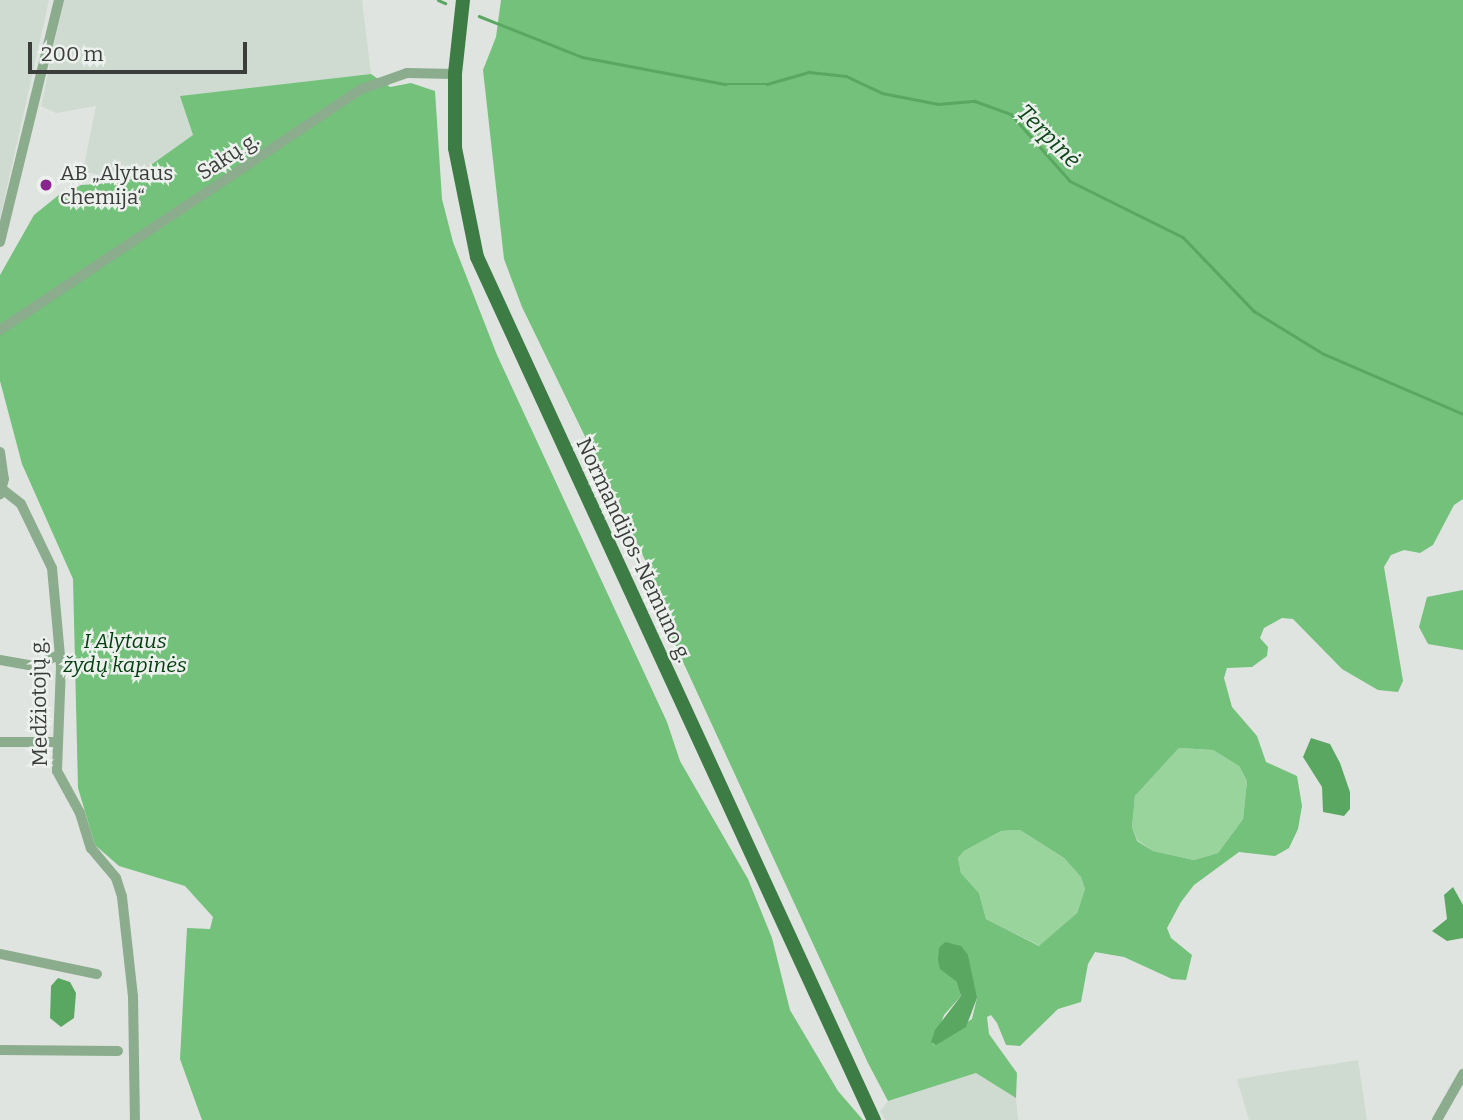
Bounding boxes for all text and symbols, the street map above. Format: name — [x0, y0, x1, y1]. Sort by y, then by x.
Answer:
scale bar — [32, 28, 250, 72]
text: 200 m — [41, 41, 104, 67]
water label: Terpinė — [1012, 99, 1086, 173]
street label: Sakų g. — [192, 127, 264, 185]
place label: AB „Alytaus chemija“ — [60, 160, 173, 210]
marker: AB „Alytaus chemija“ — [38, 177, 54, 193]
street label: Normandijos-Nemuno g. — [571, 434, 697, 666]
park label: I Alytaus žydų kapinės — [63, 628, 187, 678]
street label: Medžiotojų g. — [25, 637, 53, 767]

